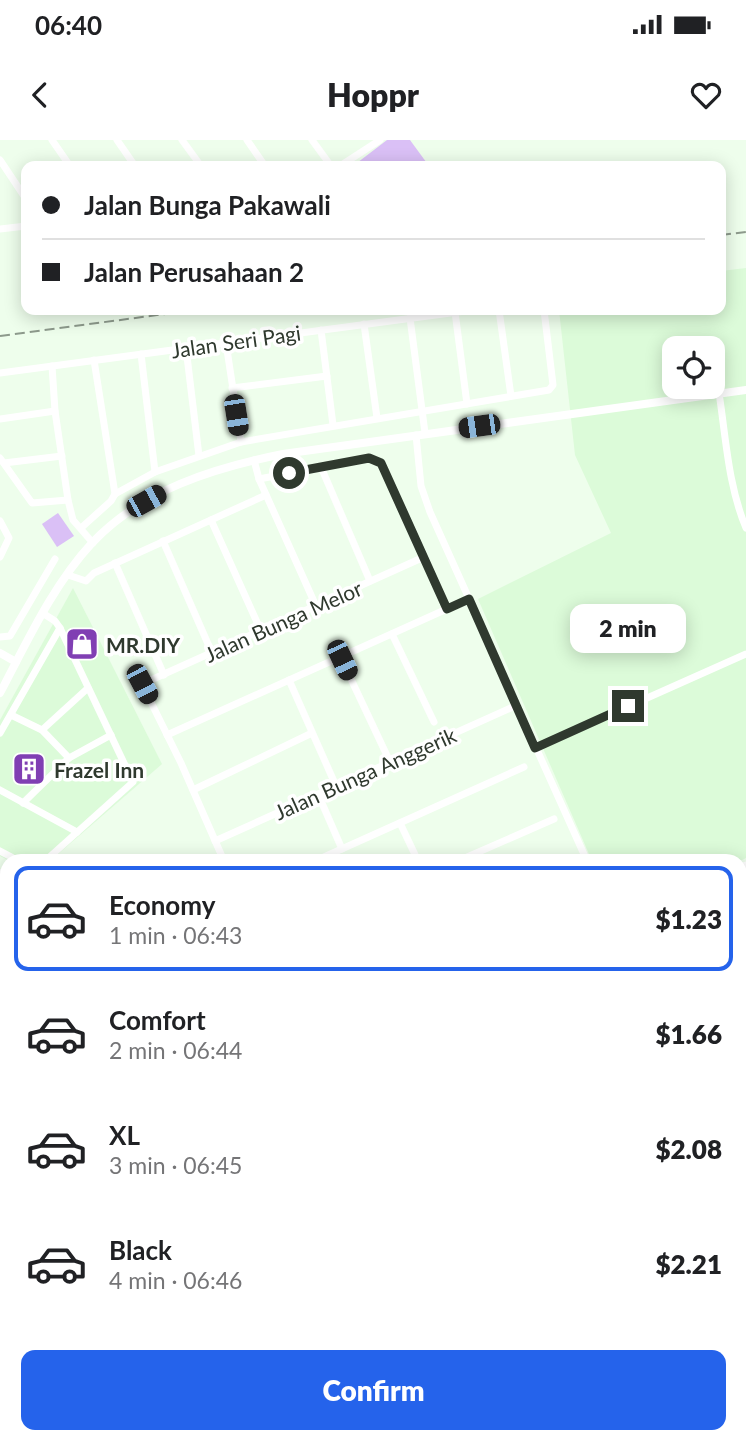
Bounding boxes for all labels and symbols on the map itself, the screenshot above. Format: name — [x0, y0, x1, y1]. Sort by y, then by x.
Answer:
street label: Jalan Seri Pagi — [170, 320, 302, 362]
car — [223, 393, 250, 437]
car — [457, 413, 502, 439]
route start — [273, 457, 305, 489]
car — [123, 482, 170, 520]
street label: Jalan Bunga Melor — [200, 575, 366, 667]
callout: 2 min — [570, 604, 686, 654]
shop icon: MR.DIY — [63, 625, 101, 663]
place label: MR.DIY — [106, 632, 181, 657]
car — [324, 637, 361, 683]
car — [123, 661, 162, 707]
route end — [612, 690, 644, 722]
street label: Jalan Bunga Anggerik — [270, 722, 460, 824]
building icon: Frazel Inn — [10, 750, 48, 788]
place label: Frazel Inn — [54, 757, 144, 782]

